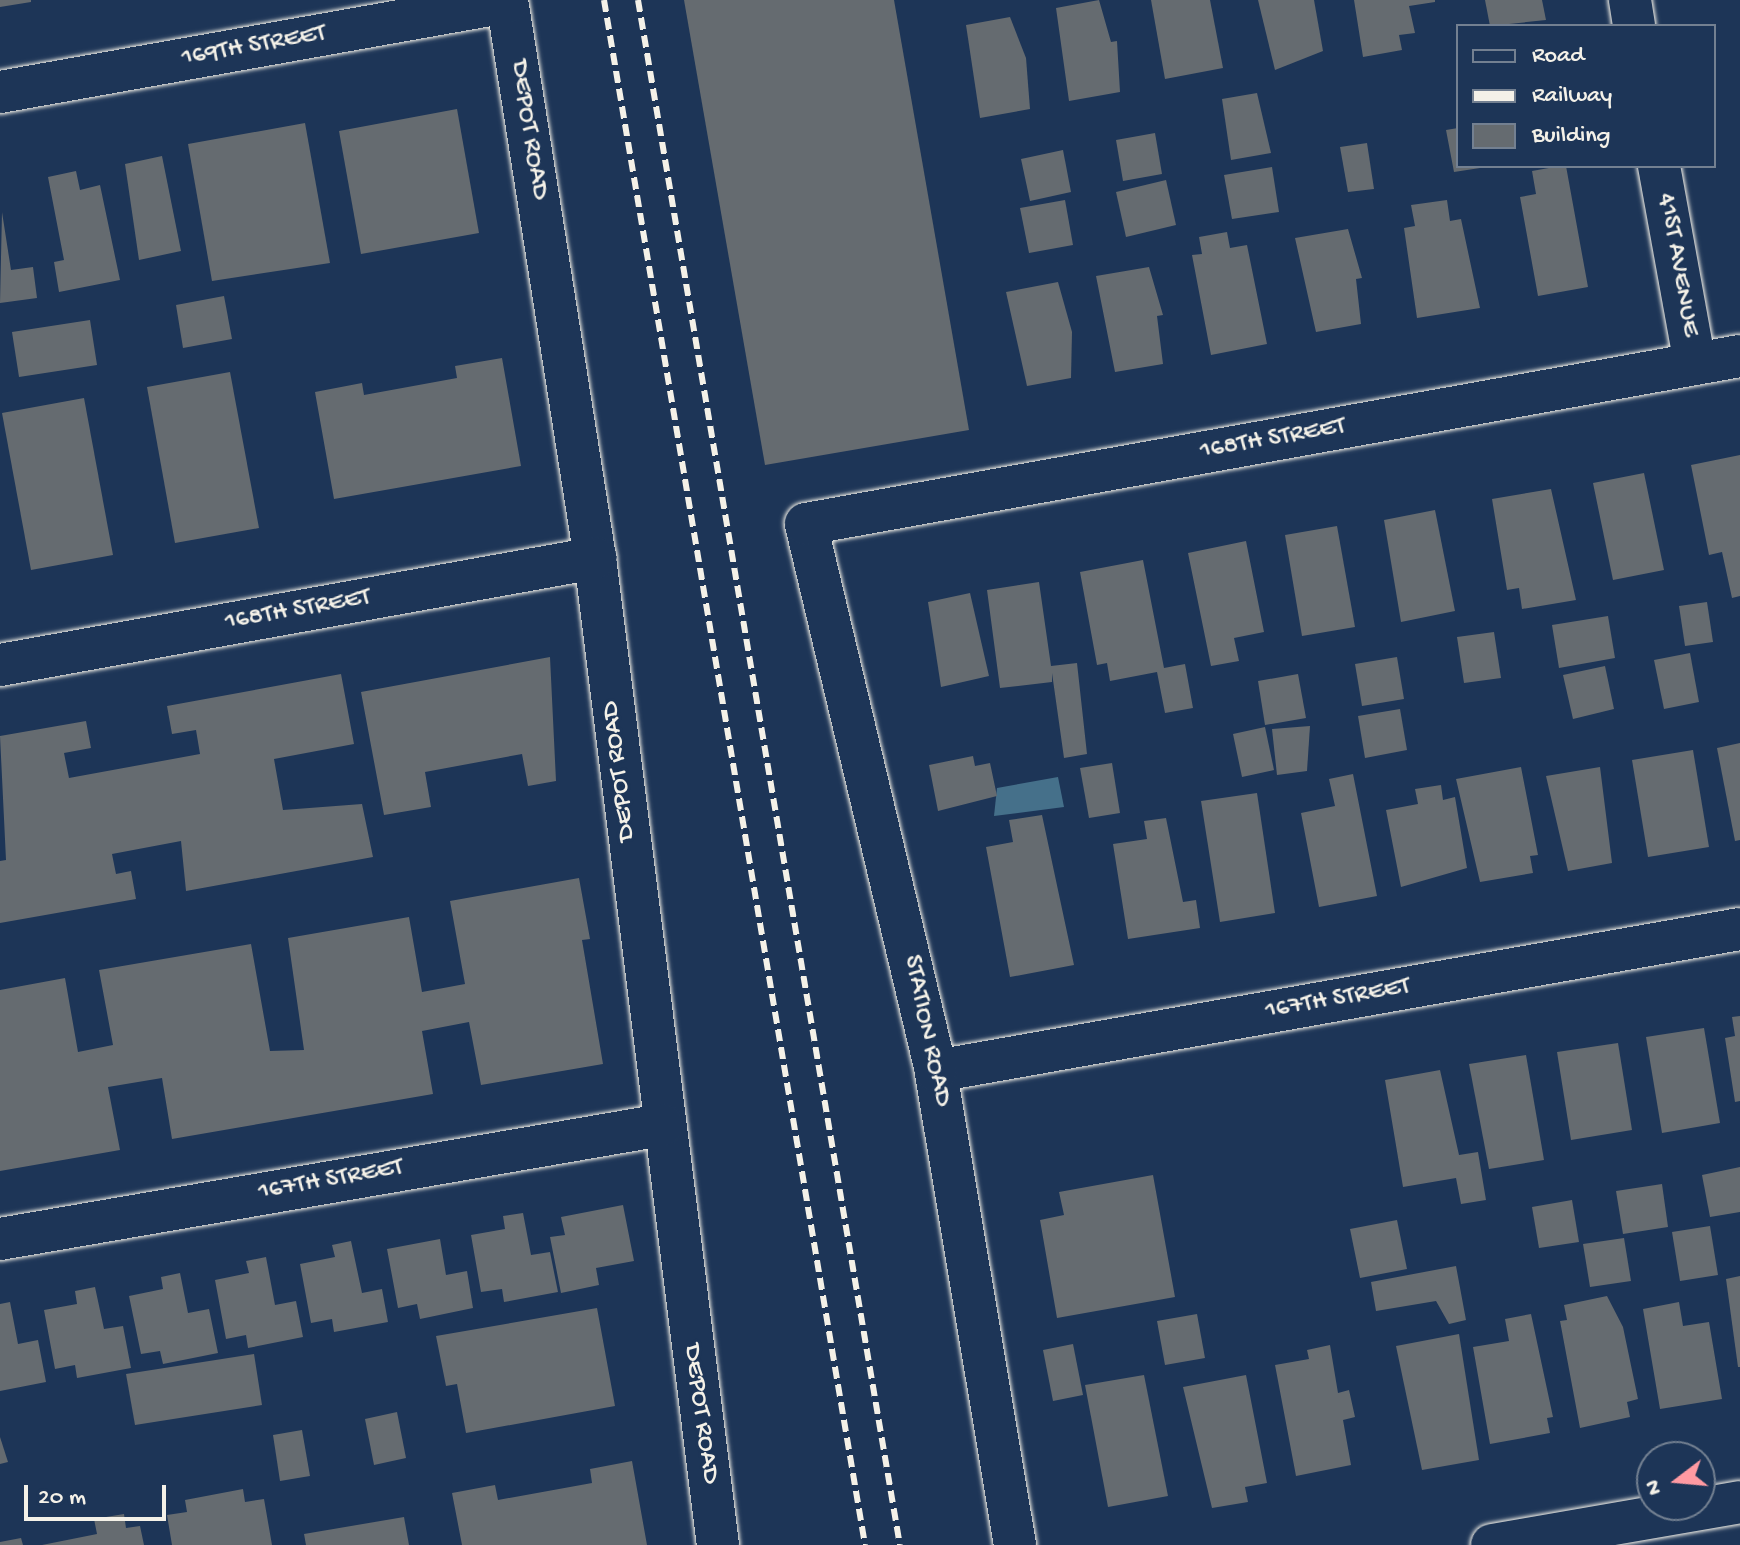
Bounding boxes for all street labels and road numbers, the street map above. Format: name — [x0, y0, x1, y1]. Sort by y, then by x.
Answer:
street label: 169TH STREET — [180, 19, 328, 75]
street label: DEPOT ROAD — [502, 58, 554, 202]
street label: 41ST AVENUE — [1649, 191, 1705, 339]
street label: 168TH STREET — [1198, 412, 1348, 468]
street label: 168TH STREET — [223, 583, 373, 639]
street label: DEPOT ROAD — [596, 699, 644, 843]
street label: STATION ROAD — [895, 952, 957, 1110]
street label: 167TH STREET — [1263, 972, 1413, 1028]
street label: 167TH STREET — [256, 1153, 406, 1209]
street label: DEPOT ROAD — [675, 1342, 725, 1486]

